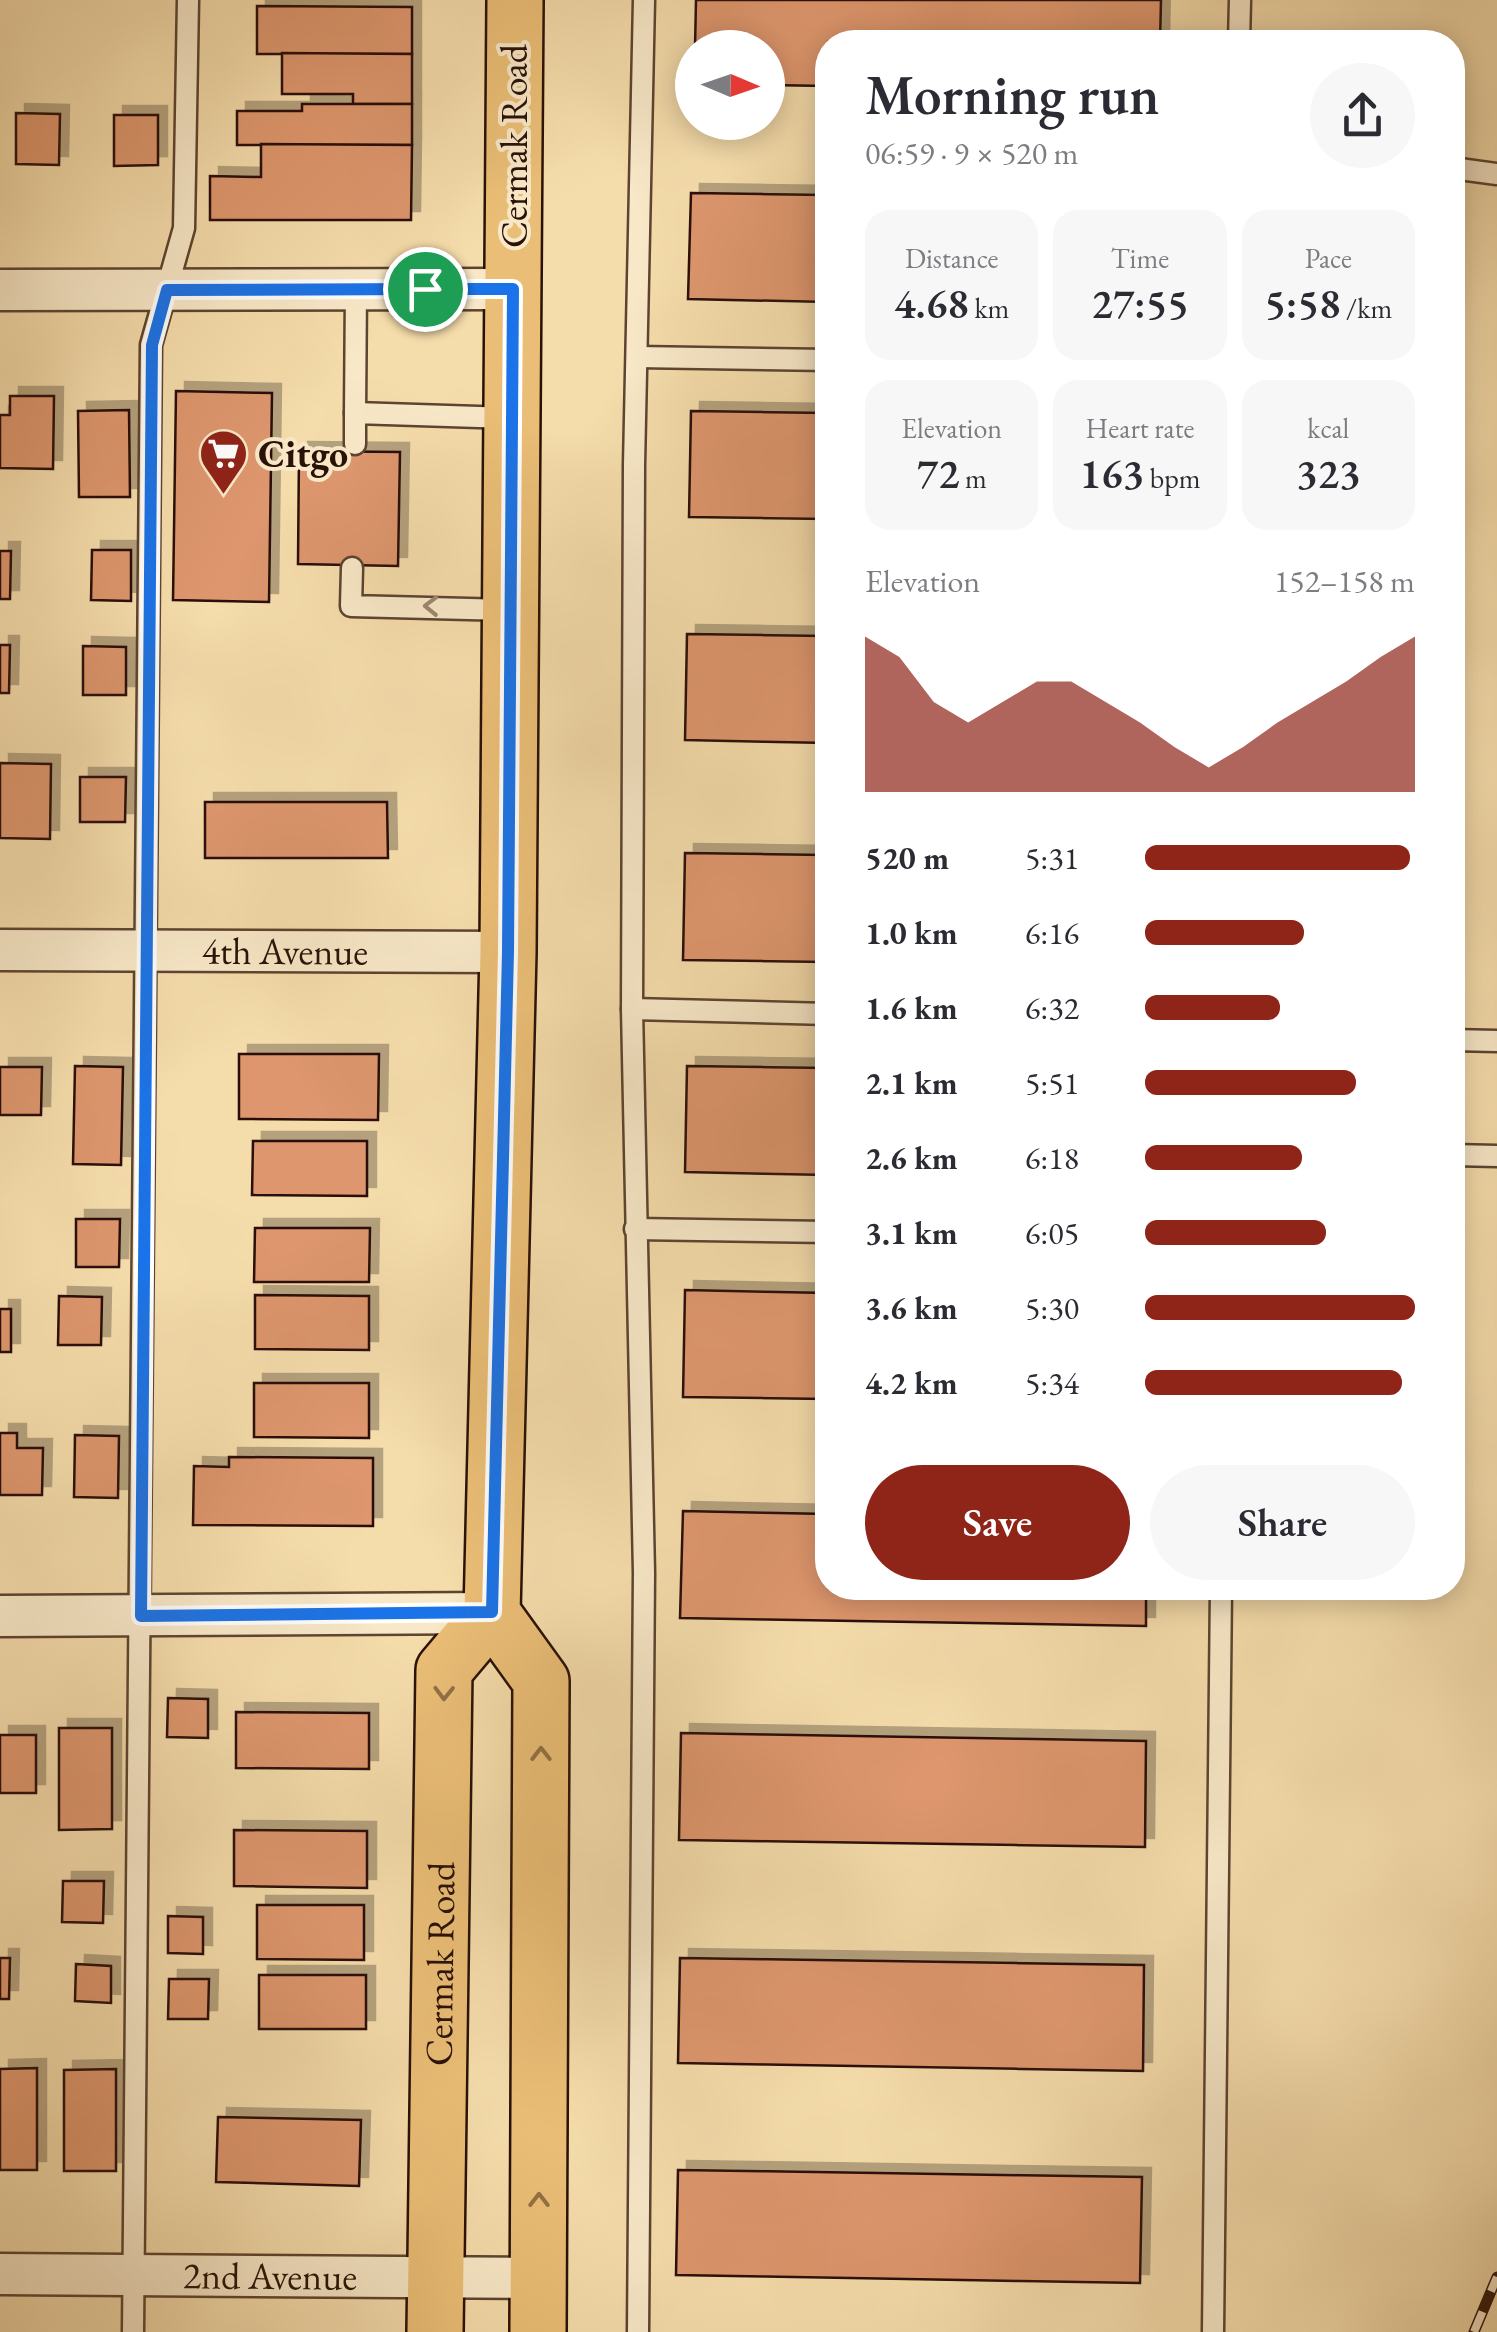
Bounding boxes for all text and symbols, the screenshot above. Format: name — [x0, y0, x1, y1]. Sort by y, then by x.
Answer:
north arrow — [675, 30, 785, 140]
map controls — [675, 30, 785, 140]
street label: Cermak Road — [489, 43, 538, 248]
text: Morning run — [865, 59, 1159, 130]
button: share — [1310, 63, 1415, 168]
text: 06:59 · 9 × 520 m — [865, 132, 1078, 174]
text: Distance — [905, 240, 998, 276]
text: Time — [1111, 240, 1169, 276]
text: Pace — [1305, 240, 1352, 276]
pin — [383, 247, 468, 332]
icon: arrive — [398, 262, 453, 317]
text: 4.68 — [894, 276, 969, 331]
text: 27:55 — [1091, 276, 1189, 331]
text: 5:58 — [1264, 276, 1340, 331]
text: km — [969, 290, 1009, 326]
text: /km — [1340, 290, 1392, 326]
text: Elevation — [901, 410, 1002, 446]
text: Heart rate — [1086, 410, 1194, 446]
text: kcal — [1307, 410, 1349, 446]
supermarket icon: Citgo — [197, 428, 249, 496]
place label: Citgo — [258, 429, 348, 478]
text: 72 — [916, 446, 960, 501]
text: 163 — [1080, 446, 1144, 501]
text: 323 — [1296, 446, 1361, 501]
text: m — [960, 460, 987, 496]
text: bpm — [1144, 460, 1200, 496]
text: Elevation — [865, 560, 980, 602]
text: 152–158 m — [1274, 560, 1415, 602]
one-way arrow — [422, 596, 438, 617]
text: 520 m — [865, 837, 949, 879]
text: 5:31 — [1025, 837, 1079, 879]
text: 1.0 km — [865, 912, 958, 954]
text: 6:16 — [1025, 912, 1079, 954]
street label: 4th Avenue — [202, 926, 368, 975]
text: 1.6 km — [865, 987, 958, 1029]
text: 6:32 — [1025, 987, 1079, 1029]
text: 2.1 km — [865, 1062, 958, 1104]
text: 5:51 — [1025, 1062, 1079, 1104]
text: 2.6 km — [865, 1137, 958, 1179]
text: 6:18 — [1025, 1137, 1079, 1179]
text: 3.1 km — [865, 1212, 958, 1254]
text: 6:05 — [1025, 1212, 1079, 1254]
text: 3.6 km — [865, 1287, 958, 1329]
text: 5:30 — [1025, 1287, 1079, 1329]
text: 4.2 km — [865, 1362, 958, 1404]
text: 5:34 — [1025, 1362, 1079, 1404]
button: Save — [865, 1465, 1130, 1580]
button: Share — [1150, 1465, 1415, 1580]
one-way arrow — [433, 1685, 454, 1701]
one-way arrow — [530, 1745, 552, 1760]
street label: Cermak Road — [414, 1861, 465, 2066]
one-way arrow — [528, 2191, 550, 2206]
street label: 2nd Avenue — [183, 2250, 357, 2301]

